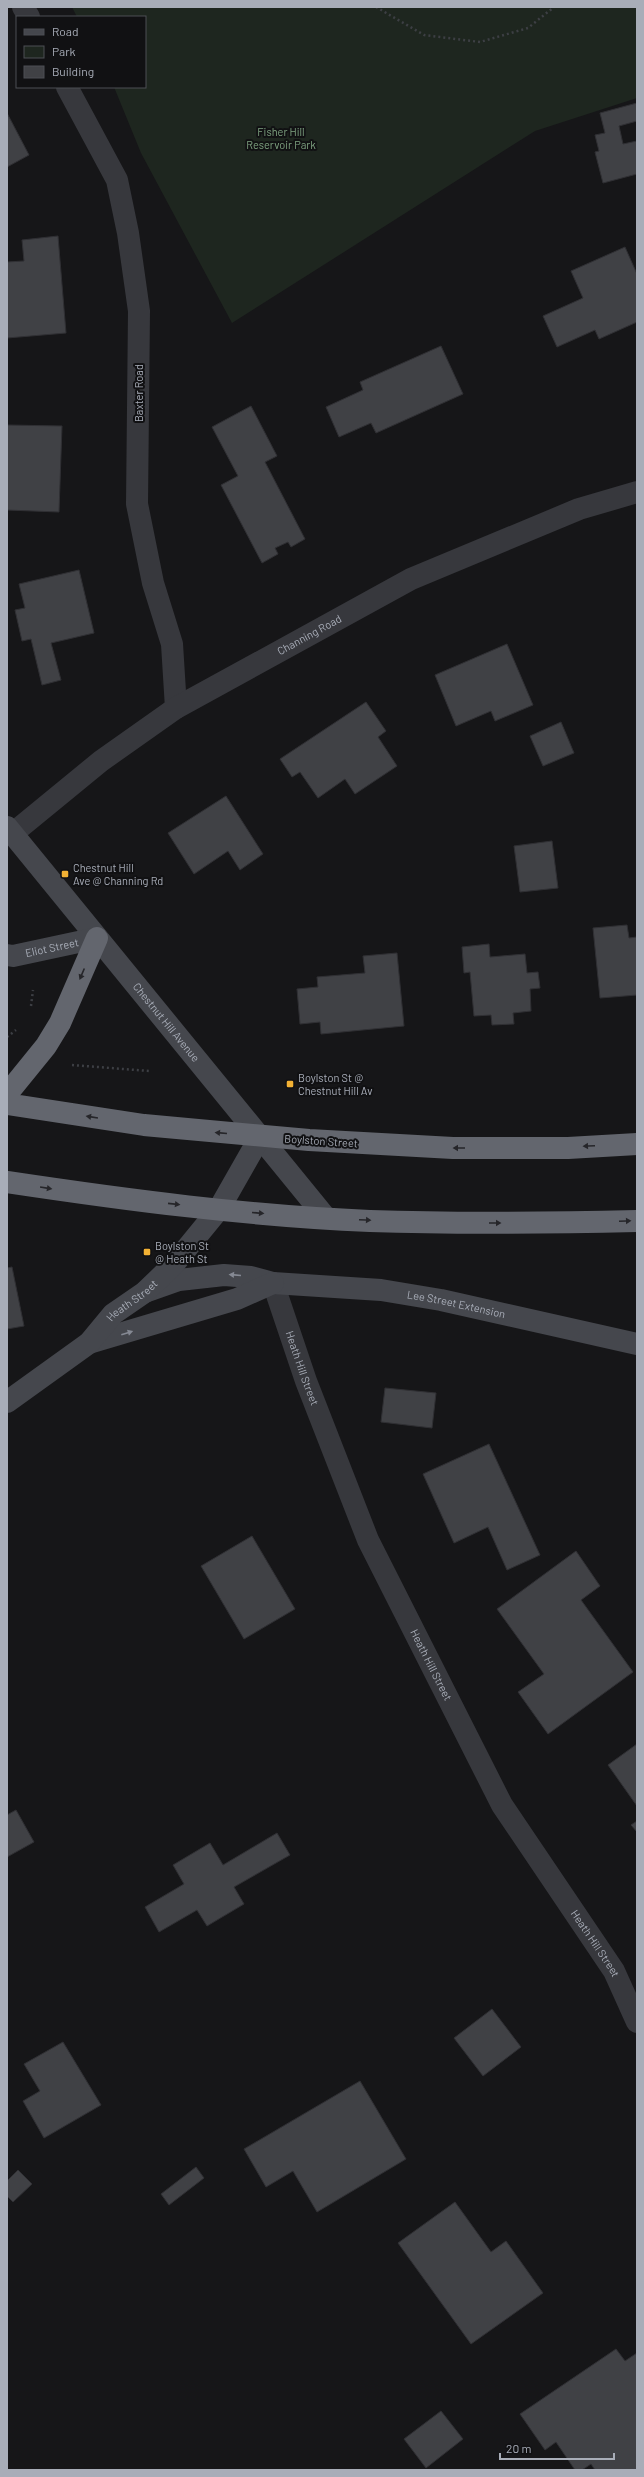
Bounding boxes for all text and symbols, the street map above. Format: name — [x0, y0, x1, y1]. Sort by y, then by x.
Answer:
legend — [16, 16, 146, 88]
text: Road — [52, 24, 79, 38]
text: Park — [52, 44, 76, 58]
text: Building — [52, 64, 94, 78]
park label: Fisher Hill Reservoir Park — [246, 125, 316, 151]
street label: Baxter Road — [132, 364, 145, 422]
street label: Channing Road — [275, 612, 343, 657]
place label: Chestnut Hill Ave @ Channing Rd — [73, 861, 163, 887]
marker: Chestnut Hill Ave @ Channing Rd — [60, 869, 70, 879]
street label: Eliot Street — [24, 935, 80, 959]
one-way arrow — [79, 969, 85, 980]
street label: Chestnut Hill Avenue — [131, 980, 203, 1064]
place label: Boylston St @ Chestnut Hill Av — [298, 1071, 372, 1097]
marker: Boylston St @ Chestnut Hill Av — [285, 1079, 295, 1089]
one-way arrow — [86, 1114, 98, 1120]
one-way arrow — [215, 1130, 227, 1137]
street label: Boylston Street — [284, 1131, 358, 1150]
one-way arrow — [583, 1143, 595, 1150]
one-way arrow — [452, 1145, 465, 1151]
one-way arrow — [39, 1185, 52, 1191]
one-way arrow — [168, 1201, 180, 1208]
one-way arrow — [252, 1209, 264, 1216]
one-way arrow — [359, 1217, 371, 1224]
one-way arrow — [619, 1218, 632, 1224]
one-way arrow — [489, 1220, 502, 1226]
place label: Boylston St @ Heath St — [155, 1239, 209, 1265]
marker: Boylston St @ Heath St — [142, 1247, 152, 1257]
one-way arrow — [229, 1272, 241, 1279]
street label: Heath Street — [103, 1277, 160, 1323]
street label: Lee Street Extension — [406, 1287, 507, 1320]
street label: Heath Hill Street — [284, 1329, 322, 1407]
one-way arrow — [121, 1330, 133, 1336]
street label: Heath Hill Street — [408, 1627, 455, 1702]
street label: Heath Hill Street — [569, 1907, 623, 1979]
scale bar — [500, 2435, 614, 2461]
text: 20 m — [506, 2441, 532, 2455]

